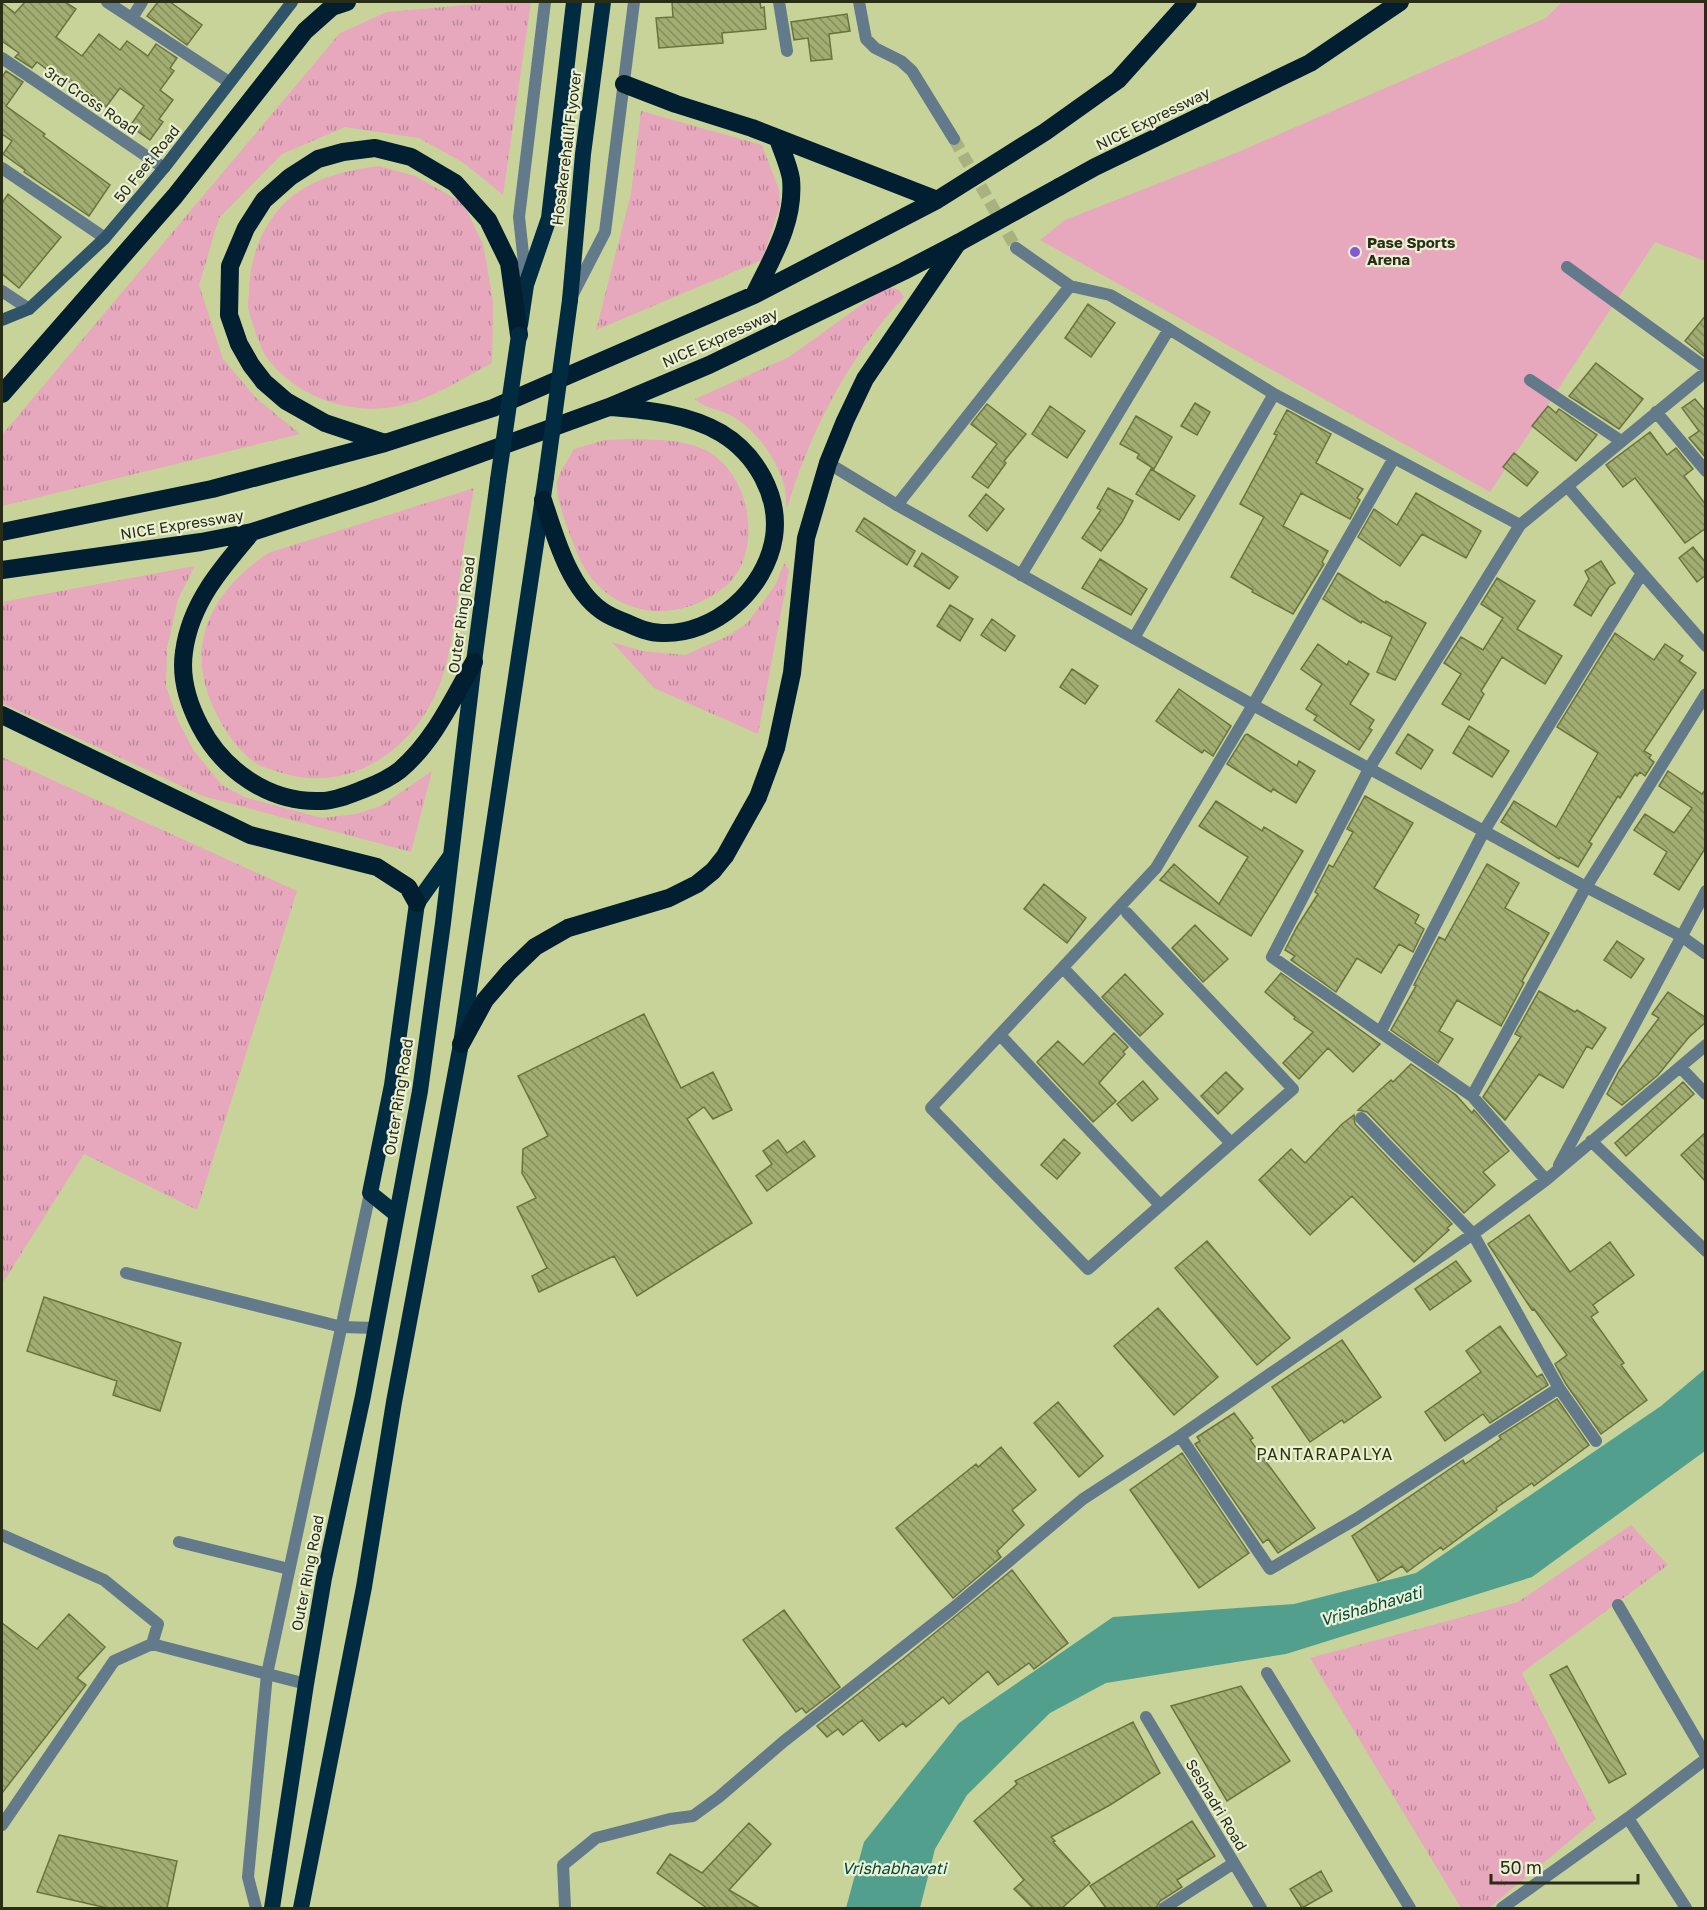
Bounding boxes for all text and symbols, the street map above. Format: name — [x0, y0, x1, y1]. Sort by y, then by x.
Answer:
street label: 3rd Cross Road — [41, 62, 142, 138]
street label: Hosakerehalli Flyover — [548, 69, 584, 226]
street label: NICE Expressway — [1093, 82, 1213, 153]
street label: 50 Feet Road — [110, 121, 183, 206]
place label: Pase Sports Arena — [1367, 233, 1455, 268]
marker: Pase Sports Arena — [1348, 245, 1362, 259]
street label: NICE Expressway — [659, 303, 781, 371]
street label: NICE Expressway — [119, 505, 245, 543]
street label: Outer Ring Road — [444, 555, 478, 674]
street label: Outer Ring Road — [380, 1037, 416, 1156]
district label: PANTARAPALYA — [1256, 1444, 1394, 1464]
street label: Outer Ring Road — [287, 1513, 327, 1632]
water label: Vrishabhavati — [1318, 1582, 1426, 1630]
street label: Seshadri Road — [1182, 1755, 1251, 1853]
scale bar — [1491, 1847, 1638, 1885]
text: 50 m — [1500, 1856, 1542, 1878]
water label: Vrishabhavati — [842, 1858, 948, 1878]

